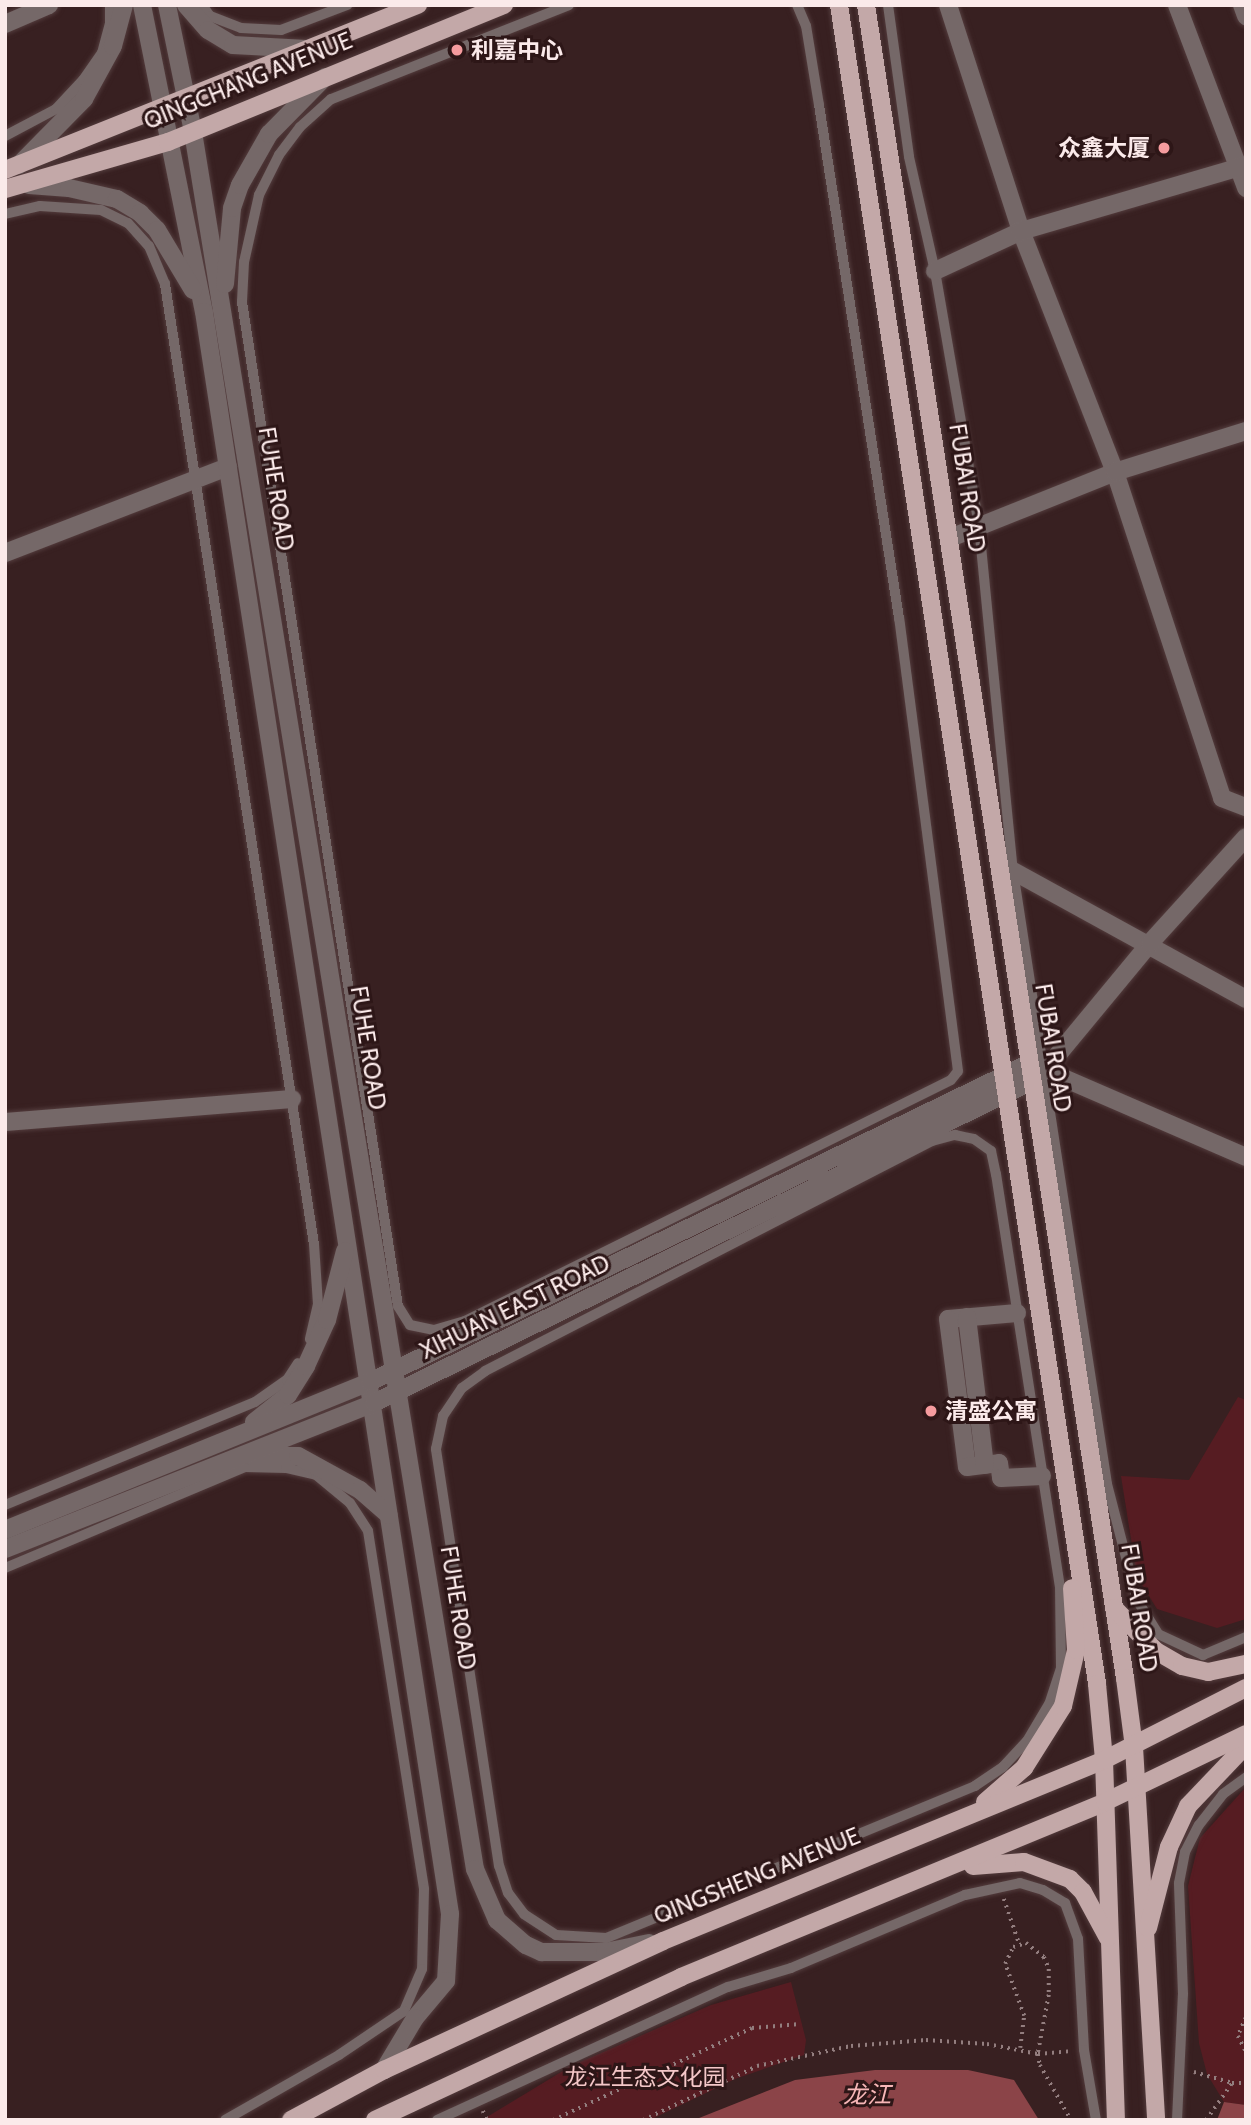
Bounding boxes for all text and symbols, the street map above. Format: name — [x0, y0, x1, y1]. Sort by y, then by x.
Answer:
street label: QINGCHANG AVENUE — [140, 27, 356, 135]
place label: 利嘉中心 — [471, 36, 563, 64]
marker: 利嘉中心 — [449, 42, 465, 58]
place label: 众鑫大厦 — [1058, 134, 1150, 162]
marker: 众鑫大厦 — [1156, 140, 1172, 156]
street label: FUBAI ROAD — [943, 422, 991, 554]
street label: FUHE ROAD — [253, 425, 299, 553]
street label: FUBAI ROAD — [1029, 982, 1077, 1114]
street label: FUHE ROAD — [345, 984, 391, 1112]
street label: XIHUAN EAST ROAD — [416, 1249, 614, 1365]
place label: 清盛公寓 — [945, 1397, 1037, 1425]
marker: 清盛公寓 — [923, 1403, 939, 1419]
street label: FUBAI ROAD — [1115, 1542, 1163, 1674]
street label: FUHE ROAD — [435, 1544, 481, 1672]
street label: QINGSHENG AVENUE — [650, 1822, 864, 1930]
park label: 龙江生态文化园 — [565, 2063, 725, 2091]
water label: 龙江 — [843, 2081, 891, 2109]

